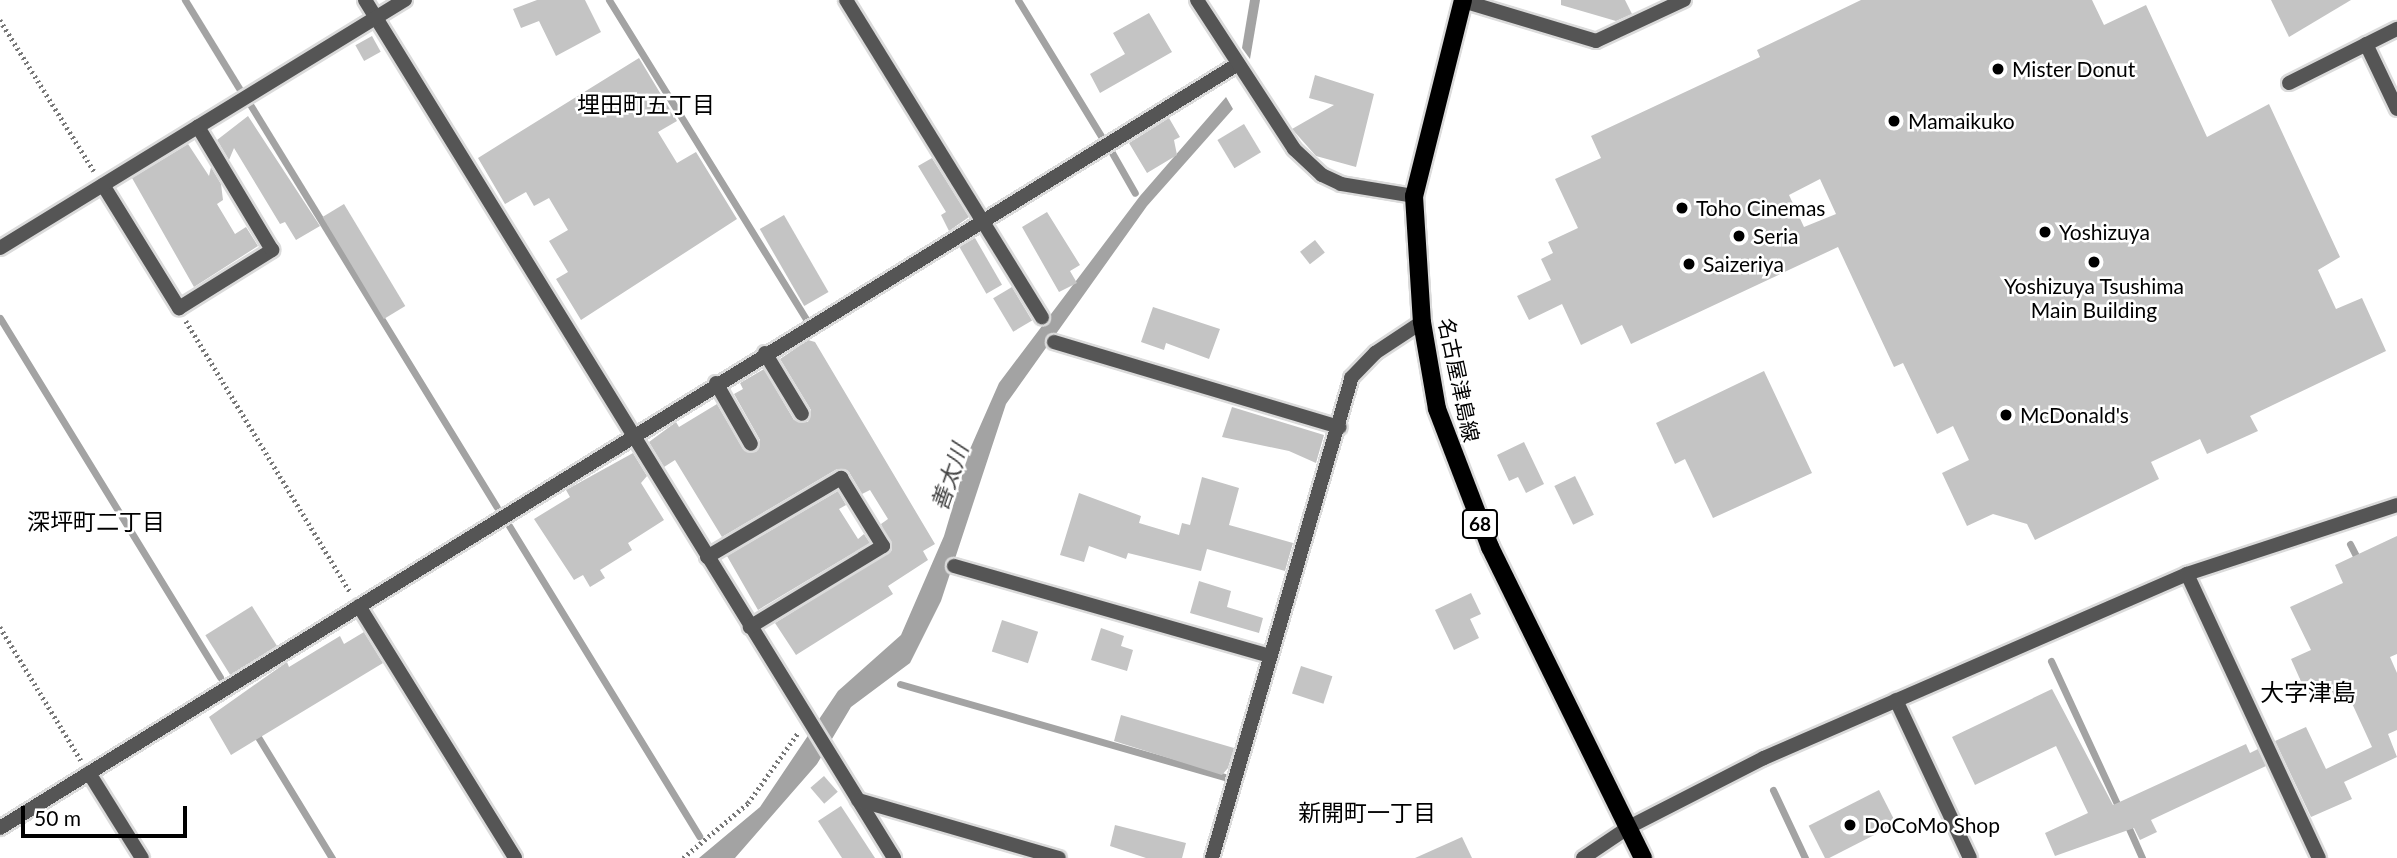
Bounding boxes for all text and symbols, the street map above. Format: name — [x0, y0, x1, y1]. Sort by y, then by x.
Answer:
place label: Mister Donut — [2012, 56, 2136, 82]
marker: Mister Donut — [1990, 61, 2006, 77]
district label: 埋田町五丁目 — [577, 90, 715, 118]
place label: Mamaikuko — [1908, 108, 2015, 134]
marker: Mamaikuko — [1886, 113, 1902, 129]
place label: Toho Cinemas — [1696, 195, 1825, 221]
marker: Toho Cinemas — [1674, 200, 1690, 216]
place label: Yoshizuya — [2059, 219, 2150, 245]
place label: Seria — [1753, 223, 1799, 249]
marker: Yoshizuya — [2037, 224, 2053, 240]
marker: Seria — [1731, 228, 1747, 244]
place label: Saizeriya — [1703, 251, 1784, 277]
marker: Yoshizuya Tsushima Main Building — [2086, 254, 2102, 270]
marker: Saizeriya — [1681, 256, 1697, 272]
place label: Yoshizuya Tsushima Main Building — [2004, 273, 2184, 323]
street label: 名古屋津島線 — [1434, 316, 1484, 444]
place label: McDonald's — [2020, 402, 2129, 428]
marker: McDonald's — [1998, 407, 2014, 423]
water label: 善太川 — [925, 440, 973, 514]
district label: 深坪町二丁目 — [27, 507, 165, 535]
road number: 68 — [1461, 509, 1499, 540]
district label: 大字津島 — [2260, 678, 2356, 706]
scale bar — [24, 792, 191, 836]
district label: 新開町一丁目 — [1298, 798, 1436, 826]
text: 50 m — [34, 805, 81, 830]
place label: DoCoMo Shop — [1864, 812, 2000, 838]
marker: DoCoMo Shop — [1842, 817, 1858, 833]

